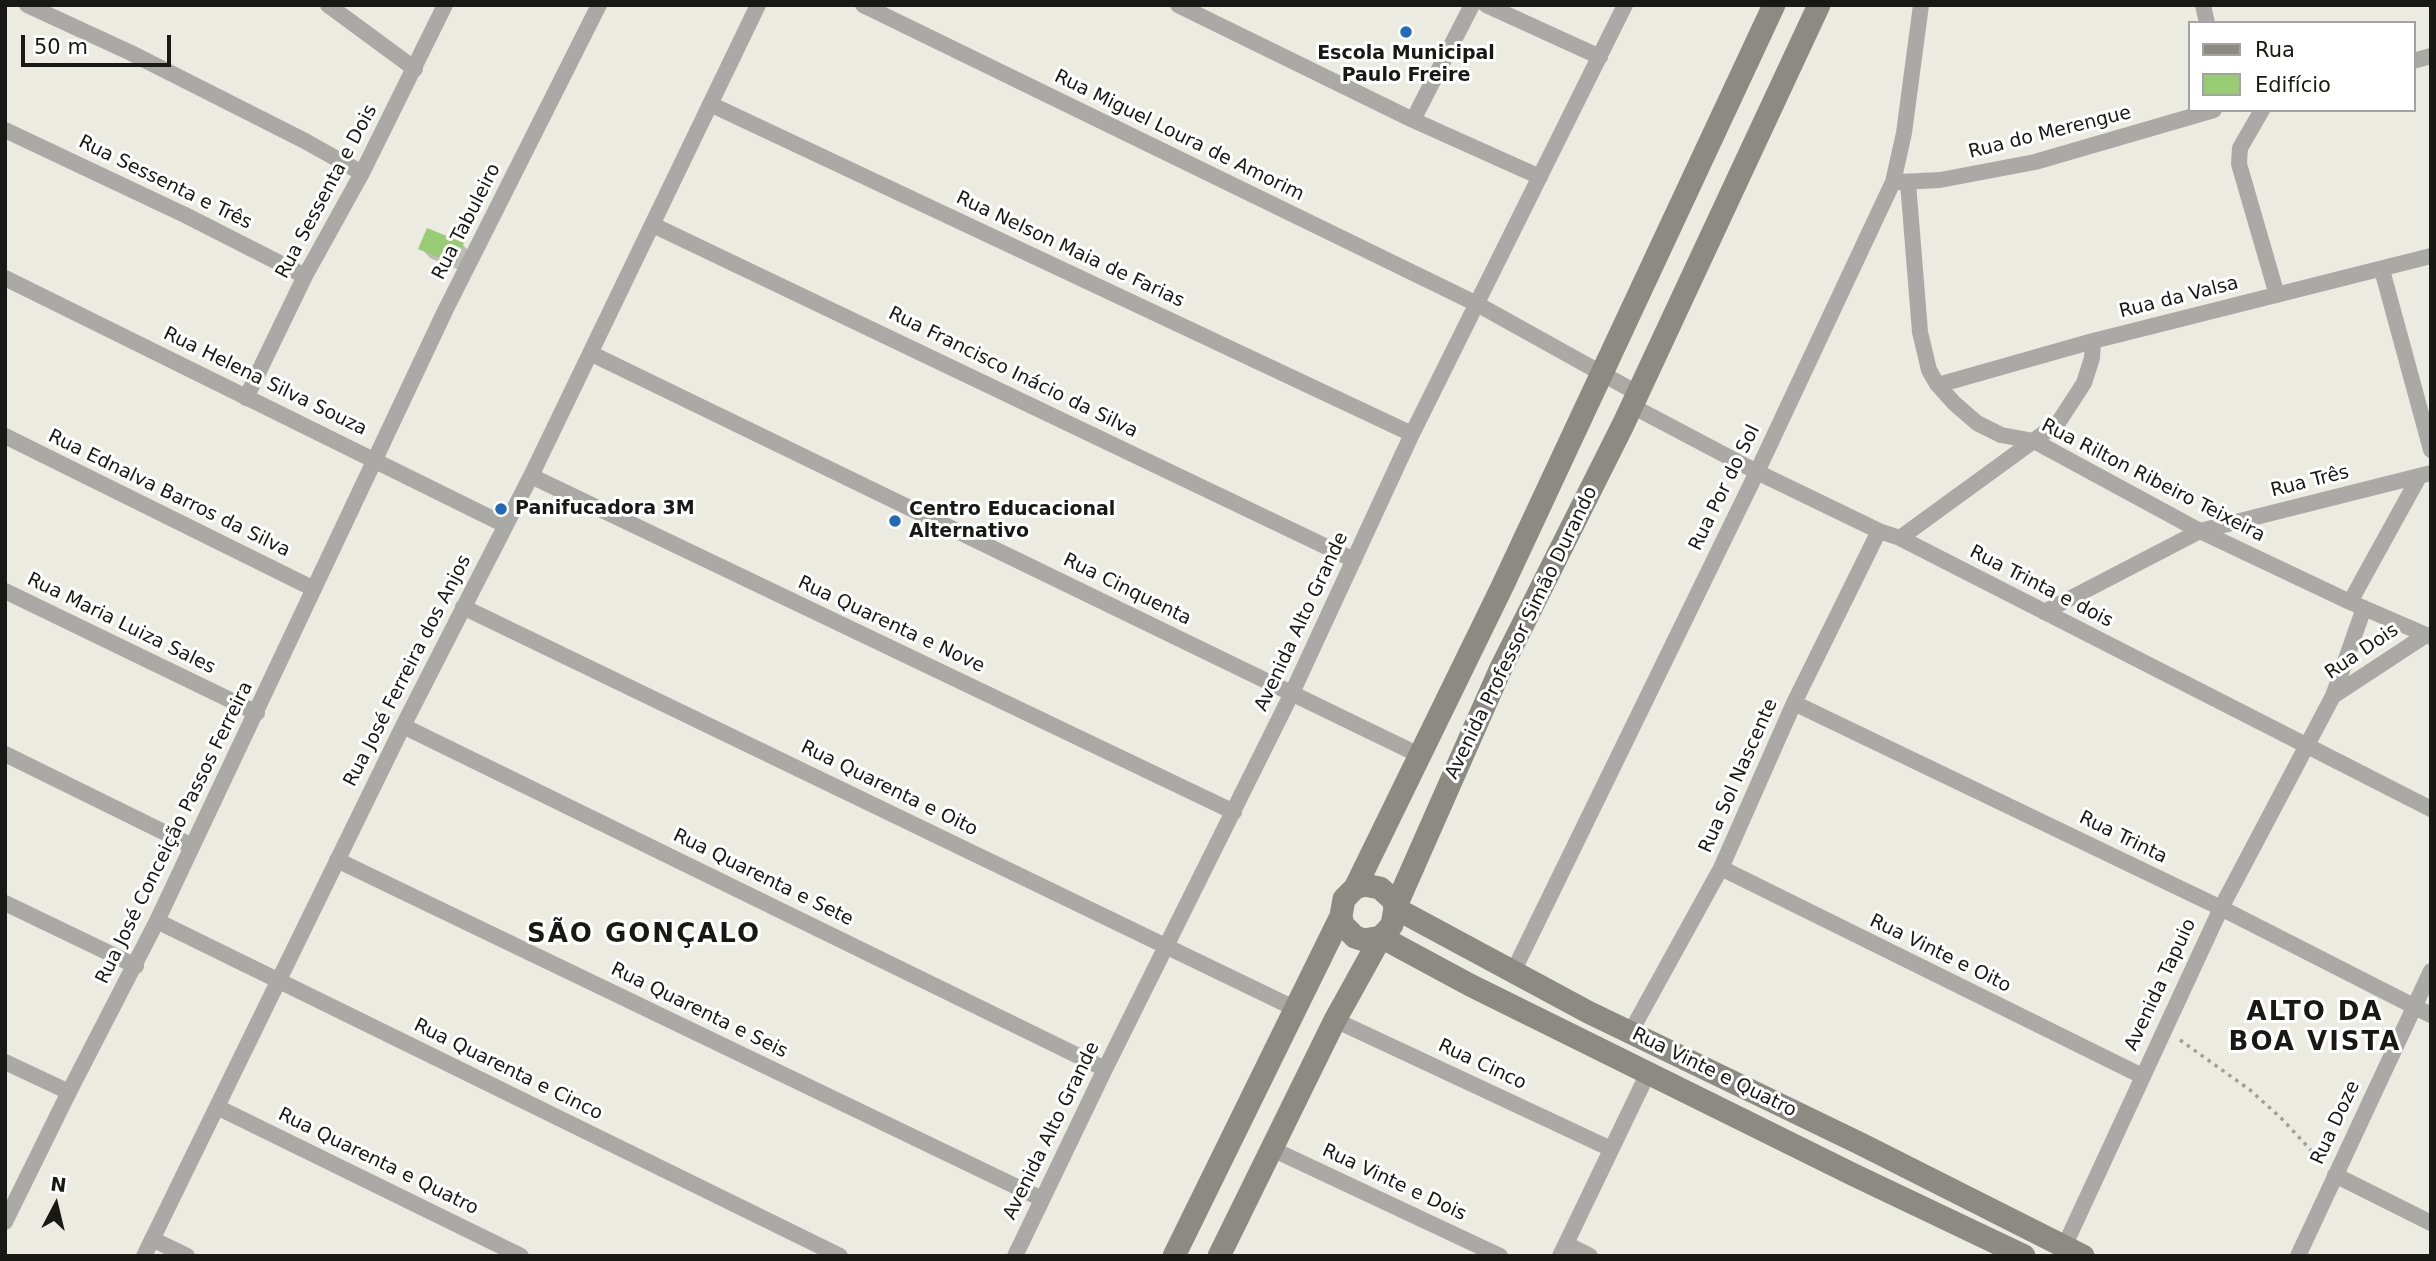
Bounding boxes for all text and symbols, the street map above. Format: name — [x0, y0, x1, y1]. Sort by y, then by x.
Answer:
scale bar — [24, 21, 175, 65]
legend — [2188, 21, 2415, 112]
marker: Escola Municipal Paulo Freire — [1398, 24, 1414, 40]
text: 50 m — [34, 35, 88, 59]
text: Rua — [2255, 38, 2295, 62]
place label: Escola Municipal Paulo Freire — [1317, 43, 1495, 87]
street label: Rua Miguel Loura de Amorim — [1051, 66, 1307, 206]
text: Edifício — [2255, 73, 2331, 97]
street label: Rua Sessenta e Dois — [271, 101, 383, 283]
street label: Rua do Merengue — [1966, 102, 2134, 164]
street label: Rua Sessenta e Três — [75, 131, 255, 235]
street label: Rua Tabuleiro — [428, 160, 506, 284]
street label: Rua Nelson Maia de Farias — [952, 187, 1188, 313]
street label: Rua da Valsa — [2117, 272, 2241, 324]
street label: Rua Francisco Inácio da Silva — [885, 303, 1141, 443]
street label: Rua Helena Silva Souza — [160, 323, 370, 441]
street label: Rua Rilton Ribeiro Teixeira — [2037, 415, 2269, 547]
street label: Rua Por do Sol — [1685, 421, 1765, 555]
street label: Rua Ednalva Barros da Silva — [44, 425, 294, 563]
street label: Rua Três — [2268, 461, 2352, 503]
street label: Avenida Professor Simão Durando — [1441, 483, 1603, 783]
place label: Panifucadora 3M — [515, 498, 695, 520]
place label: Centro Educacional Alternativo — [909, 499, 1115, 543]
marker: Panifucadora 3M — [493, 501, 509, 517]
marker: Centro Educacional Alternativo — [887, 513, 903, 529]
street label: Avenida Alto Grande — [1250, 529, 1354, 715]
street label: Rua Trinta e dois — [1966, 541, 2116, 633]
street label: Rua Cinquenta — [1059, 549, 1195, 631]
street label: Rua José Ferreira dos Anjos — [339, 551, 477, 791]
street label: Rua Maria Luiza Sales — [23, 568, 219, 680]
street label: Rua Quarenta e Nove — [794, 572, 988, 678]
street label: Rua Dois — [2321, 619, 2403, 685]
street label: Rua José Conceição Passos Ferreira — [92, 678, 258, 988]
street label: Rua Sol Nascente — [1695, 695, 1783, 857]
street label: Rua Quarenta e Oito — [797, 736, 981, 842]
street label: Rua Trinta — [2075, 807, 2171, 869]
street label: Rua Quarenta e Sete — [669, 824, 857, 932]
street label: Rua Vinte e Oito — [1866, 910, 2014, 998]
street label: Avenida Tapuio — [2120, 915, 2202, 1055]
district label: SÃO GONÇALO — [528, 919, 760, 951]
street label: Rua Quarenta e Seis — [607, 958, 791, 1064]
district label: ALTO DA BOA VISTA — [2230, 997, 2400, 1058]
street label: Rua Quarenta e Cinco — [410, 1014, 606, 1126]
street label: Rua Vinte e Quatro — [1628, 1023, 1800, 1123]
street label: Rua Cinco — [1434, 1035, 1530, 1095]
street label: Avenida Alto Grande — [999, 1038, 1105, 1224]
street label: Rua Doze — [2307, 1077, 2365, 1169]
street label: Rua Quarenta e Quatro — [274, 1104, 482, 1220]
street label: Rua Vinte e Dois — [1318, 1140, 1470, 1226]
north arrow — [21, 1170, 91, 1240]
text: N — [49, 1172, 68, 1196]

